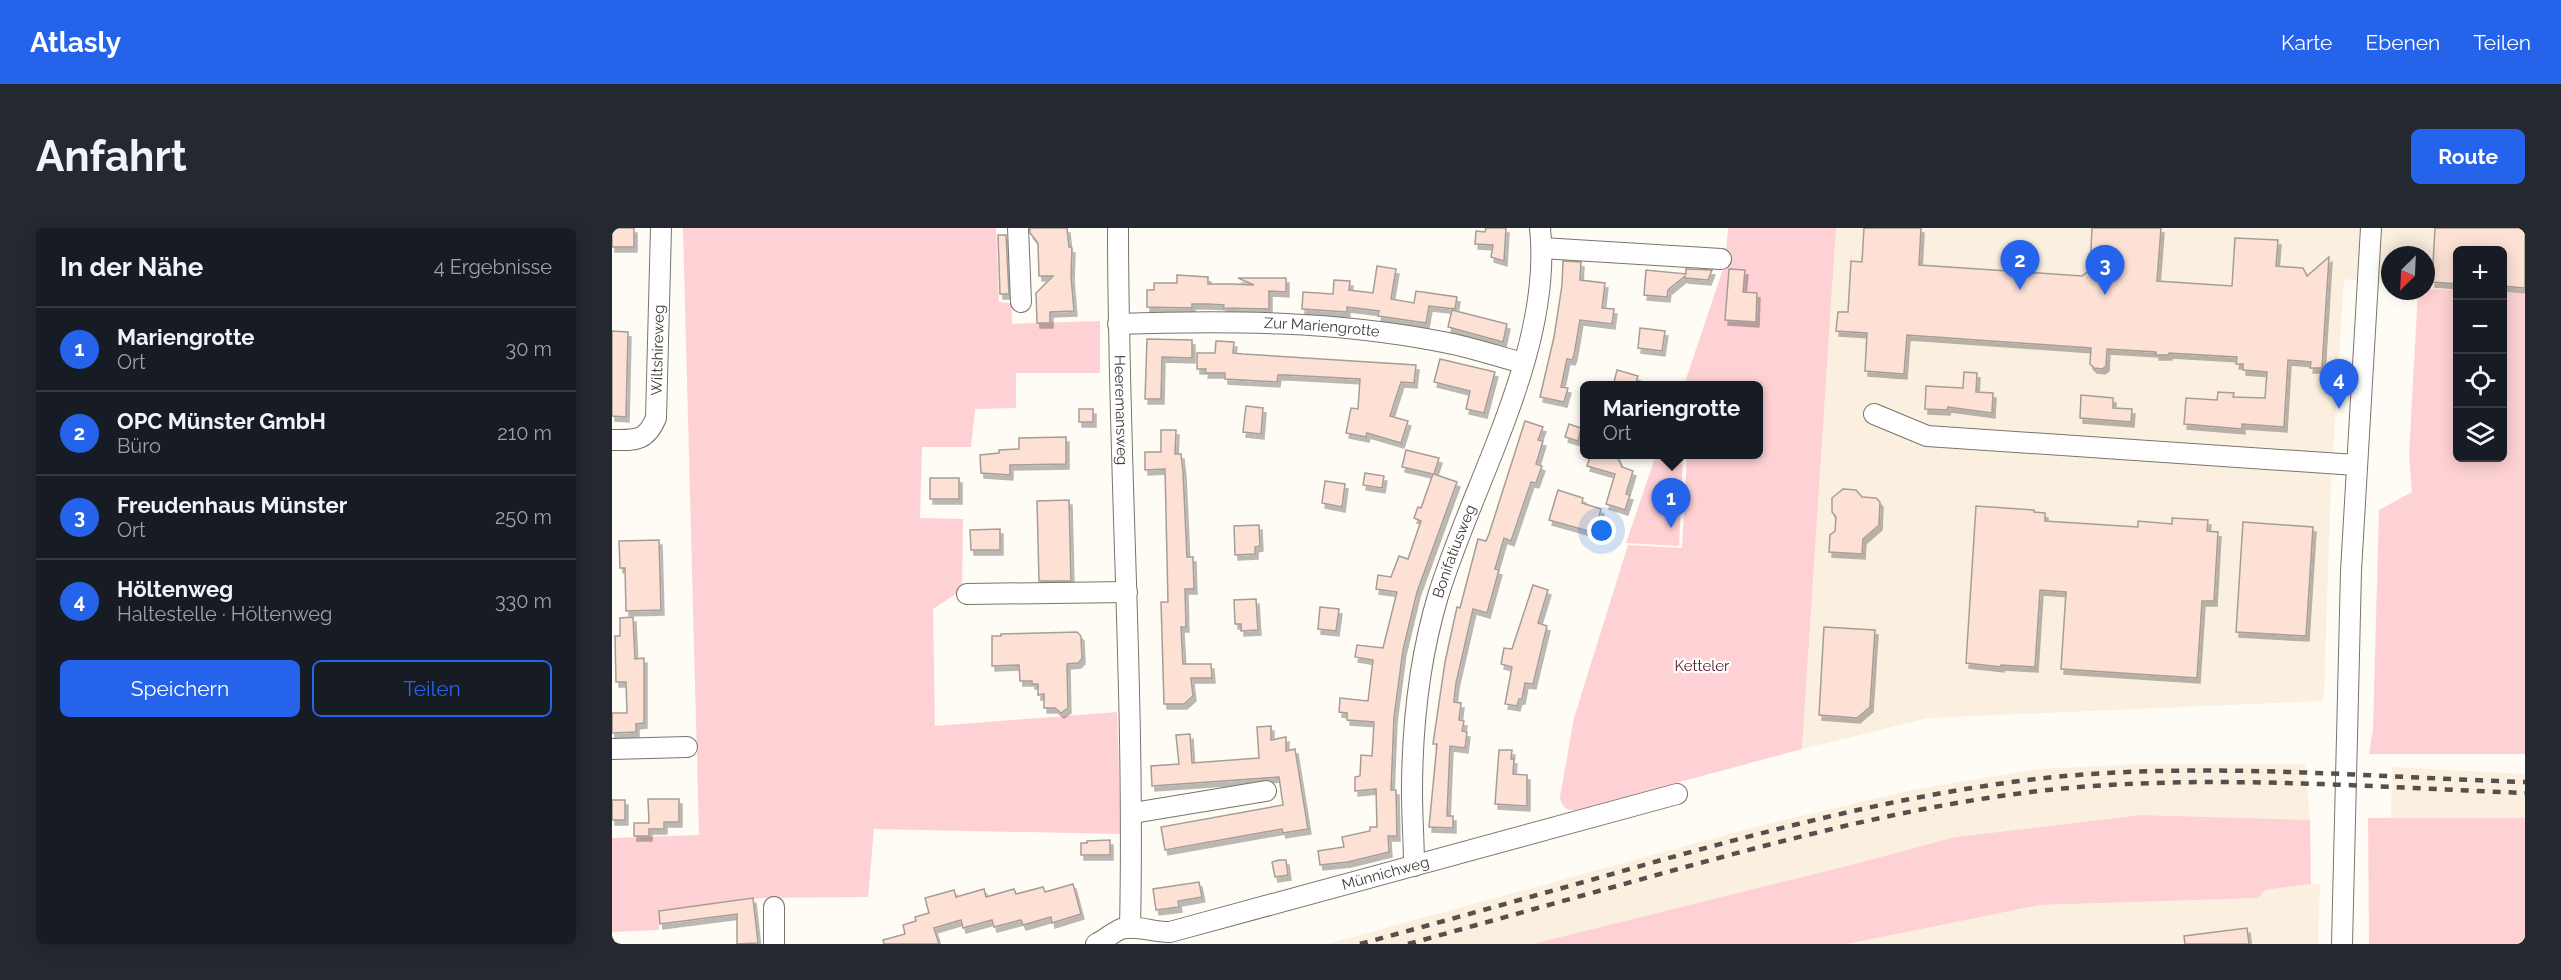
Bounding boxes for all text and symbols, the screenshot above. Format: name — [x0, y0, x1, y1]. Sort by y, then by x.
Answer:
text: Atlasly — [30, 26, 121, 59]
text: Karte — [2281, 30, 2332, 55]
text: Ebenen — [2365, 30, 2440, 55]
text: Teilen — [2473, 30, 2531, 55]
button: Route — [2411, 129, 2525, 184]
text: Anfahrt — [36, 132, 187, 181]
pin: 2 — [2000, 241, 2040, 290]
pin: 3 — [2086, 245, 2124, 295]
north arrow — [2381, 246, 2435, 300]
map controls — [2453, 246, 2507, 462]
button: + — [2453, 246, 2507, 300]
text: In der Nähe — [60, 252, 203, 282]
text: 4 Ergebnisse — [434, 255, 552, 279]
button: − — [2453, 300, 2507, 354]
street label: Wiltshireweg — [648, 304, 668, 396]
street label: Zur Mariengrotte — [1264, 314, 1381, 341]
text: Mariengrotte — [117, 324, 254, 350]
text: 1 — [75, 337, 84, 361]
text: 30 m — [506, 337, 552, 361]
text: Ort — [117, 350, 146, 374]
button: locate — [2453, 354, 2507, 408]
street label: Heeremansweg — [1110, 355, 1131, 465]
pin: 4 — [2320, 360, 2358, 409]
popup — [1580, 381, 1763, 459]
text: Mariengrotte — [1603, 395, 1740, 421]
text: OPC Münster GmbH — [117, 408, 326, 434]
button: layers — [2453, 408, 2507, 462]
text: 2 — [74, 421, 85, 445]
text: 210 m — [497, 421, 552, 445]
text: Ort — [1603, 421, 1631, 445]
text: Büro — [117, 434, 161, 458]
pin: 1 — [1652, 478, 1690, 528]
text: Freudenhaus Münster — [117, 492, 347, 518]
street label: Bonifatiusweg — [1429, 502, 1480, 600]
text: 3 — [74, 505, 85, 529]
text: 250 m — [495, 505, 552, 529]
your location — [1587, 516, 1616, 545]
text: Ort — [117, 518, 146, 542]
text: Höltenweg — [117, 576, 233, 602]
text: 4 — [74, 589, 85, 613]
text: 330 m — [495, 589, 552, 613]
text: Haltestelle · Höltenweg — [117, 602, 332, 626]
park label: Ketteler — [1675, 657, 1730, 675]
button: Speichern — [60, 660, 300, 717]
button: Teilen — [312, 660, 552, 717]
street label: Münnichweg — [1340, 853, 1431, 894]

